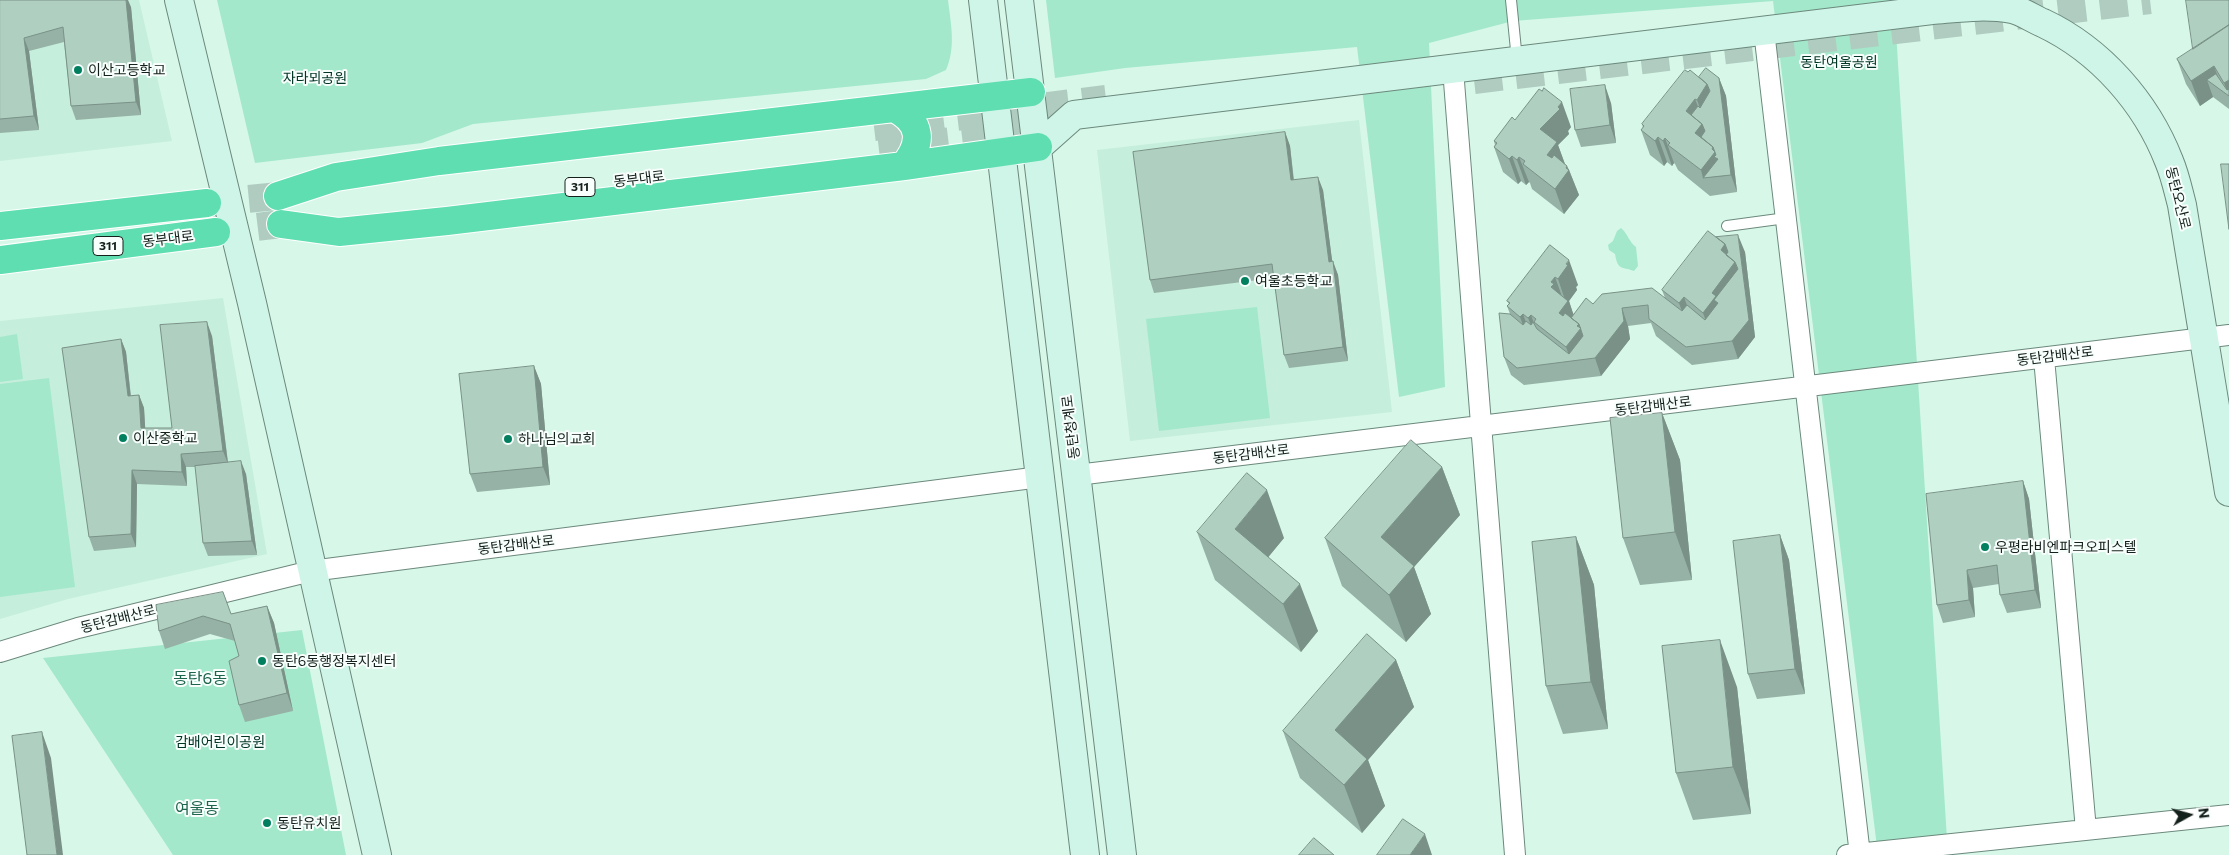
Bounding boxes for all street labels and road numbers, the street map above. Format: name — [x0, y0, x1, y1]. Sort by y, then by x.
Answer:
street label: 동탄오산로 — [2162, 165, 2194, 231]
street label: 동부대로 — [612, 168, 666, 190]
road number: 311 — [565, 178, 595, 196]
street label: 동부대로 — [141, 228, 195, 250]
road number: 311 — [93, 237, 123, 256]
street label: 동탄감배산로 — [2016, 343, 2094, 369]
street label: 동탄감배산로 — [1614, 393, 1692, 419]
street label: 동탄청계로 — [1059, 394, 1083, 460]
street label: 동탄감배산로 — [1212, 441, 1290, 467]
street label: 동탄감배산로 — [477, 532, 555, 558]
street label: 동탄감배산로 — [78, 602, 158, 636]

